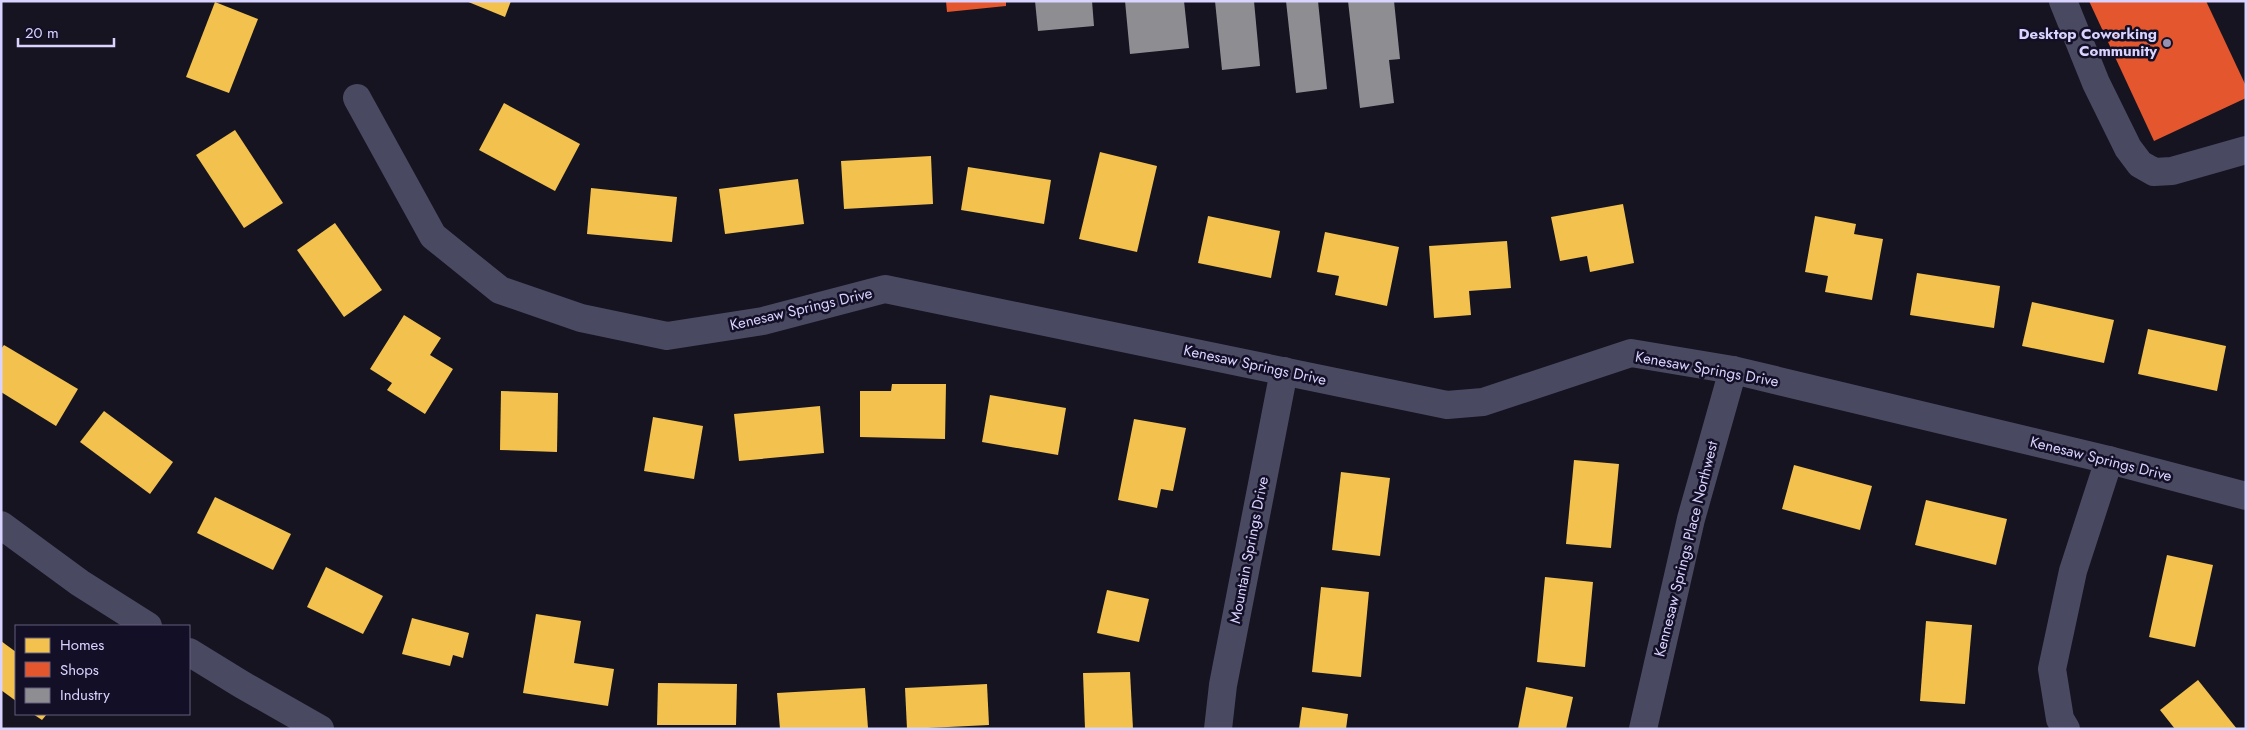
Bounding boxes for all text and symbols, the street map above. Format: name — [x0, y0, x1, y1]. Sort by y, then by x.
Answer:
scale bar — [18, 15, 114, 47]
text: 20 m — [25, 22, 59, 44]
place label: Desktop Coworking Community — [2019, 23, 2157, 62]
marker: Desktop Coworking Community — [2161, 37, 2173, 49]
street label: Kenesaw Springs Drive — [728, 282, 875, 336]
street label: Kenesaw Springs Drive — [1182, 339, 1329, 391]
street label: Kenesaw Springs Drive — [1634, 346, 1781, 393]
street label: Kenesaw Springs Drive — [2028, 431, 2174, 487]
street label: Kennesaw Springs Place Northwest — [1648, 438, 1724, 659]
street label: Mountain Springs Drive — [1224, 474, 1274, 625]
legend — [15, 625, 190, 715]
text: Homes — [60, 634, 104, 656]
text: Shops — [60, 659, 99, 681]
text: Industry — [60, 684, 110, 706]

